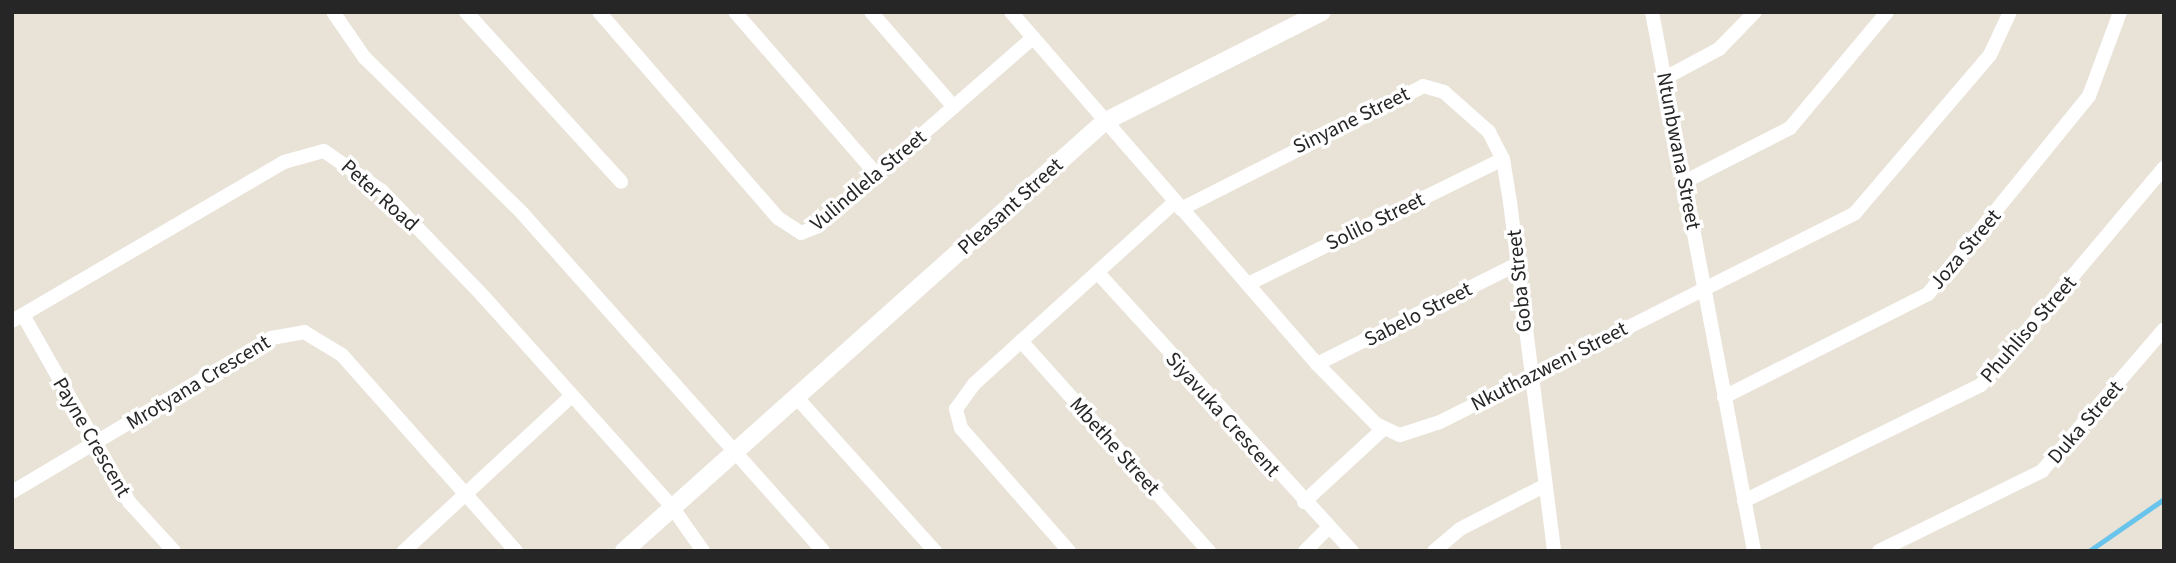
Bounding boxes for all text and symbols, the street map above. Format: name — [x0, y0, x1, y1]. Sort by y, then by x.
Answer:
street label: Ntunbwana Street — [1651, 70, 1707, 232]
street label: Sinyane Street — [1289, 81, 1413, 159]
street label: Vulindlela Street — [805, 124, 931, 236]
street label: Pleasant Street — [952, 152, 1068, 260]
street label: Peter Road — [336, 154, 424, 236]
street label: Solilo Street — [1322, 186, 1428, 256]
street label: Joza Street — [1924, 204, 2006, 294]
street label: Goba Street — [1501, 228, 1537, 334]
street label: Phuhliso Street — [1975, 270, 2081, 388]
street label: Sabelo Street — [1360, 276, 1476, 352]
street label: Nkuthazweni Street — [1467, 316, 1631, 416]
street label: Mrotyana Crescent — [122, 329, 274, 435]
street label: Siyavuka Crescent — [1160, 347, 1286, 481]
street label: Payne Crescent — [48, 373, 136, 501]
street label: Duka Street — [2042, 375, 2128, 469]
street label: Mbethe Street — [1065, 392, 1165, 500]

